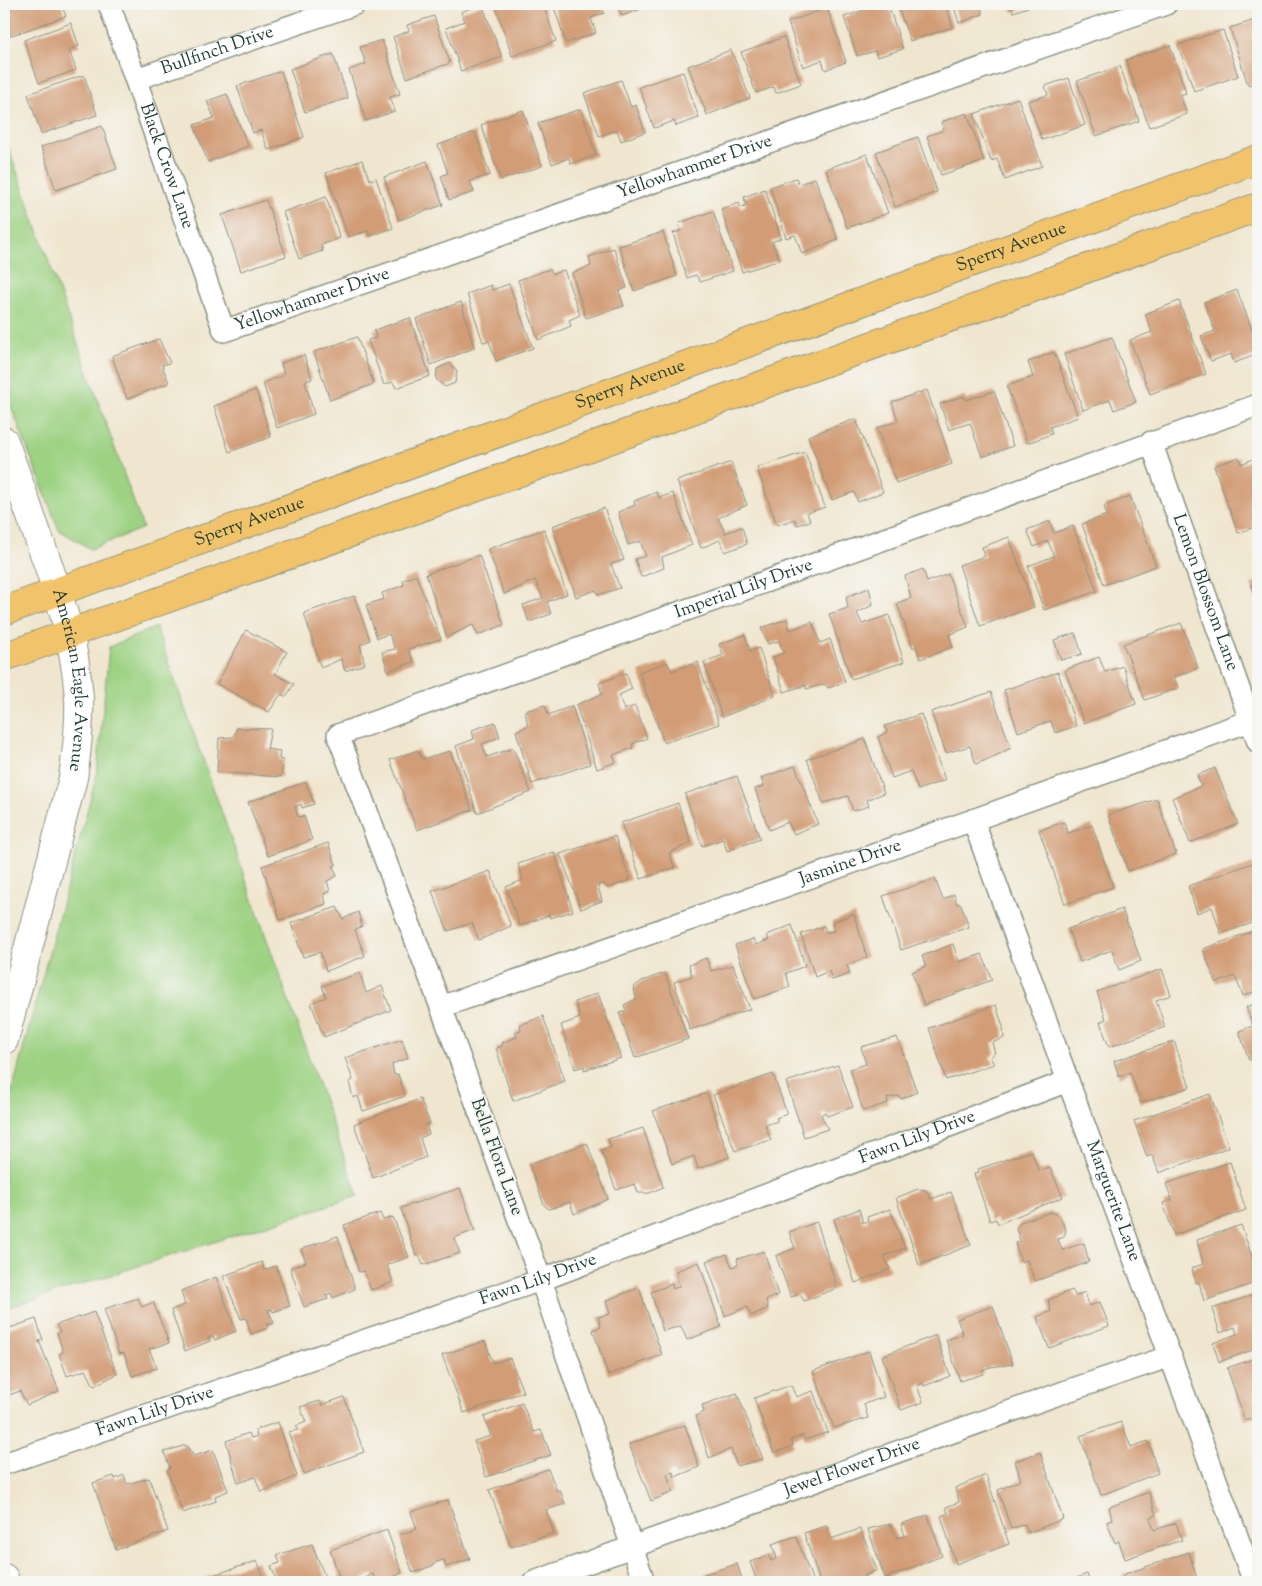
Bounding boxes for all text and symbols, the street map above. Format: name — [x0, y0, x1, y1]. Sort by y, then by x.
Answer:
street label: Bullfinch Drive — [157, 20, 277, 83]
street label: Black Crow Lane — [132, 100, 200, 233]
street label: Yellowhammer Drive — [614, 129, 776, 207]
street label: Sperry Avenue — [953, 216, 1070, 280]
street label: Yellowhammer Drive — [231, 261, 393, 339]
street label: Sperry Avenue — [572, 353, 689, 417]
street label: Sperry Avenue — [191, 491, 308, 554]
street label: Lemon Blossom Lane — [1165, 511, 1245, 675]
street label: Imperial Lily Drive — [671, 553, 817, 626]
street label: American Eagle Avenue — [44, 585, 92, 774]
street label: Jasmine Drive — [795, 833, 905, 893]
street label: Bella Flora Lane — [463, 1095, 529, 1219]
street label: Fawn Lily Drive — [855, 1104, 979, 1172]
street label: Marguerite Lane — [1078, 1137, 1147, 1265]
street label: Fawn Lily Drive — [476, 1247, 601, 1313]
street label: Fawn Lily Drive — [93, 1380, 218, 1444]
street label: Jewel Flower Drive — [780, 1432, 924, 1505]

